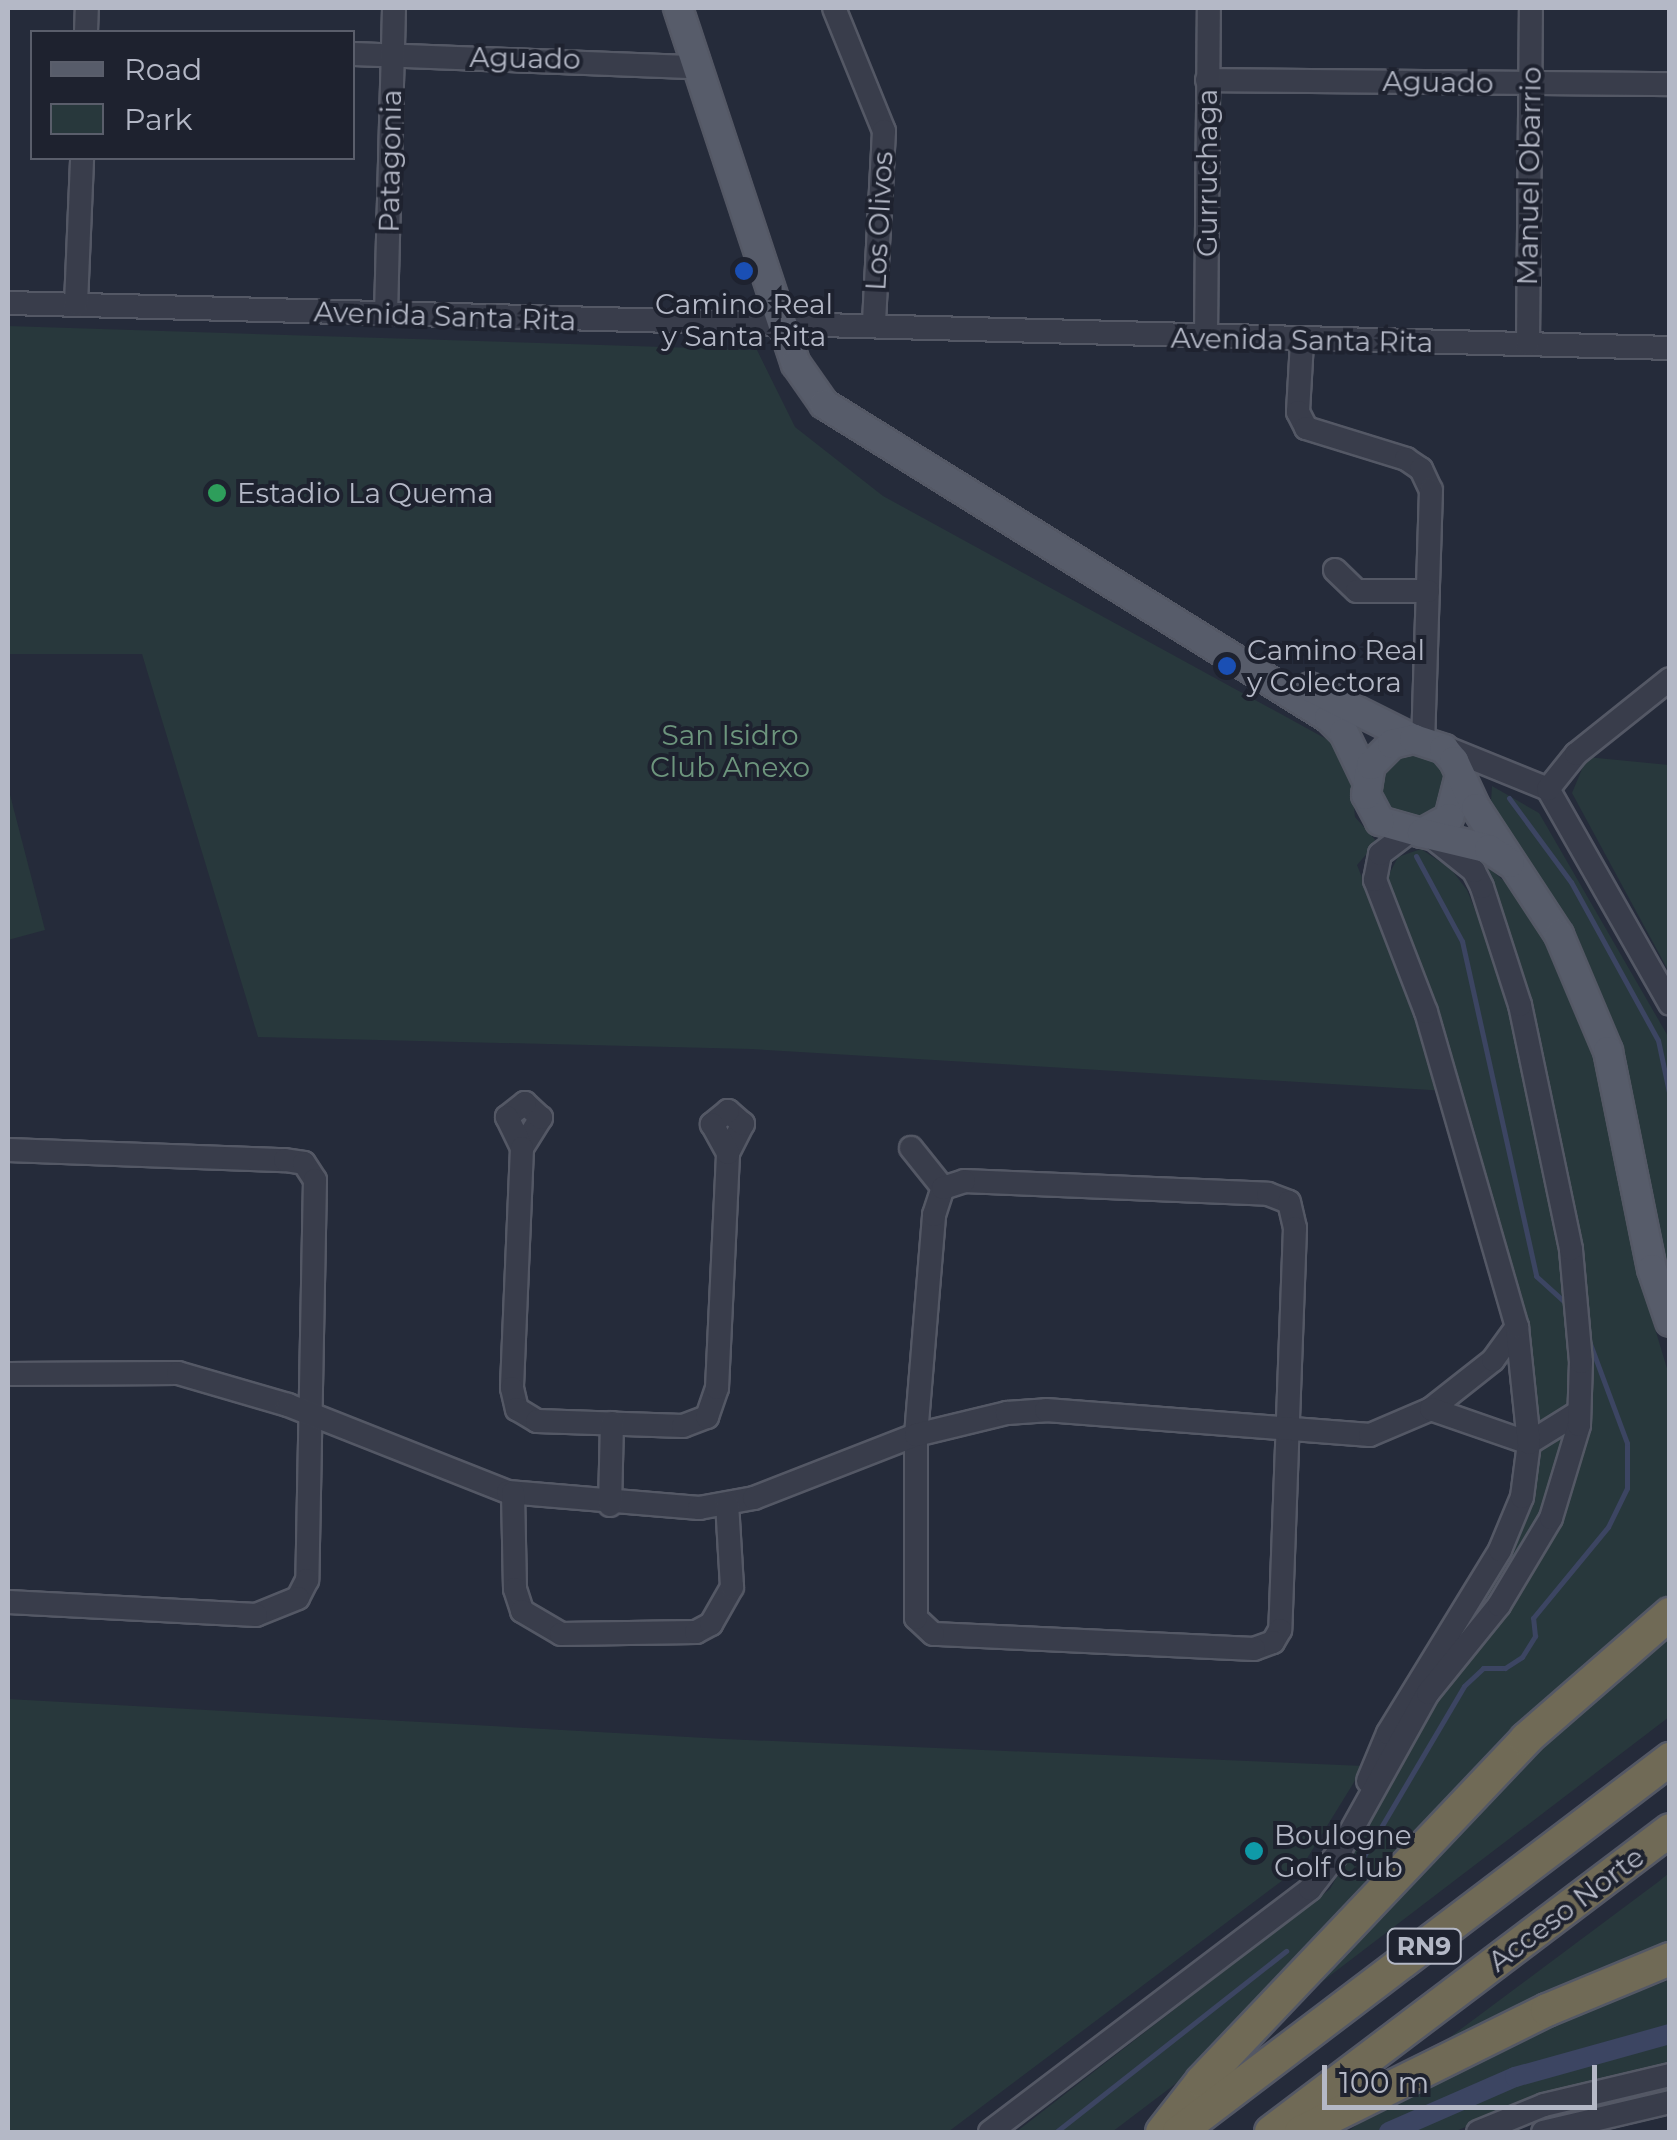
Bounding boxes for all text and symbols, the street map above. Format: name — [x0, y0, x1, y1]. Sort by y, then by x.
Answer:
legend — [30, 30, 355, 160]
street label: Aguado — [469, 40, 581, 76]
text: Road — [124, 51, 202, 88]
street label: Aguado — [1382, 64, 1494, 100]
street label: Manuel Obarrio — [1510, 66, 1548, 286]
street label: Patagonia — [372, 89, 408, 233]
street label: Gurruchaga — [1190, 89, 1224, 257]
text: Park — [124, 101, 193, 138]
street label: Los Olivos — [859, 151, 899, 291]
marker: Camino Real y Santa Rita — [733, 260, 755, 282]
place label: Camino Real y Santa Rita — [655, 287, 833, 353]
street label: Avenida Santa Rita — [313, 295, 577, 337]
street label: Avenida Santa Rita — [1170, 321, 1434, 359]
place label: Estadio La Quema — [237, 476, 494, 510]
marker: Estadio La Quema — [206, 482, 228, 504]
place label: Camino Real y Colectora — [1247, 633, 1425, 699]
marker: Camino Real y Colectora — [1216, 655, 1238, 677]
park label: San Isidro Club Anexo — [650, 718, 810, 784]
place label: Boulogne Golf Club — [1274, 1818, 1412, 1884]
marker: Boulogne Golf Club — [1243, 1840, 1265, 1862]
street label: Acceso Norte — [1482, 1840, 1650, 1978]
road number: RN9 — [1386, 1926, 1462, 1966]
scale bar — [1327, 2045, 1602, 2107]
text: 100 m — [1339, 2064, 1429, 2101]

